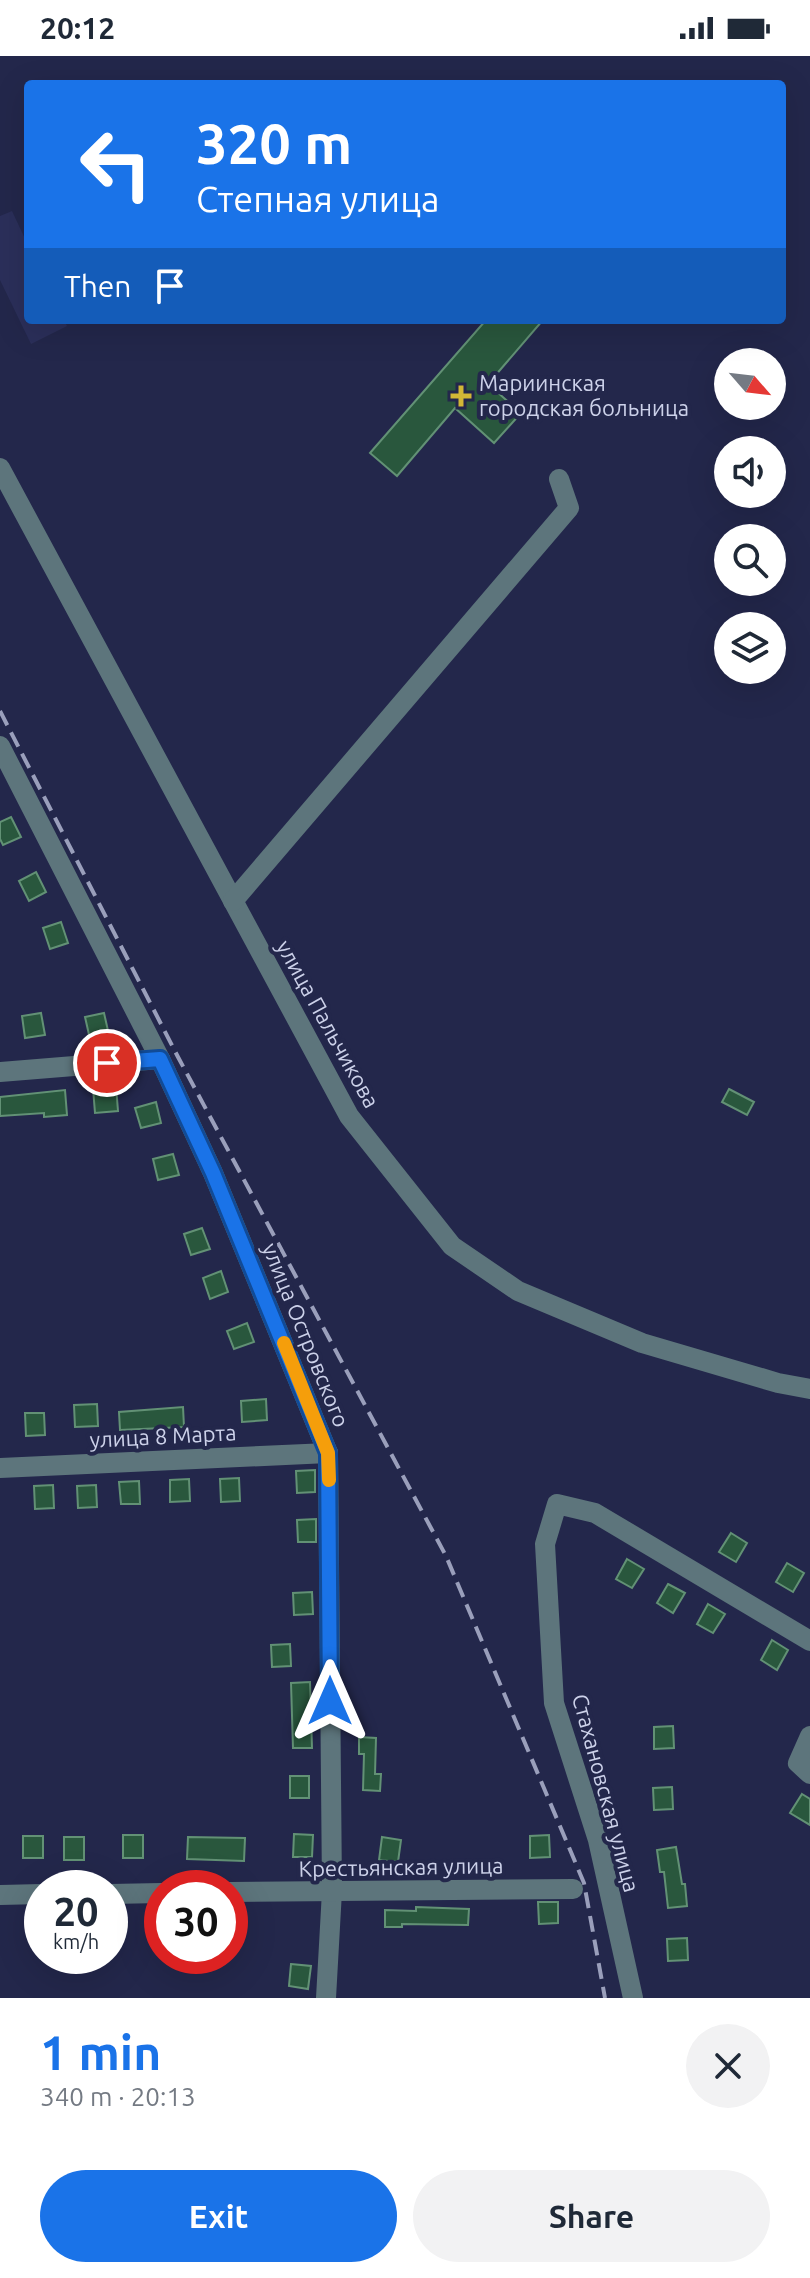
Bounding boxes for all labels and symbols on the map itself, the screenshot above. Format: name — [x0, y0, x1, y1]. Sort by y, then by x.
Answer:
north arrow — [714, 348, 786, 420]
place label: Мариинская городская больница — [479, 370, 689, 420]
marker: Мариинская городская больница — [450, 385, 472, 407]
street label: улица Пальчикова — [272, 936, 385, 1112]
pin — [73, 1029, 141, 1097]
street label: улица Островского — [258, 1239, 355, 1430]
street label: улица 8 Марта — [89, 1419, 237, 1452]
position arrow — [288, 1659, 372, 1743]
street label: Стахановская улица — [568, 1691, 645, 1895]
street label: Крестьянская улица — [298, 1852, 504, 1881]
speed limit sign: 30 — [144, 1870, 248, 1974]

